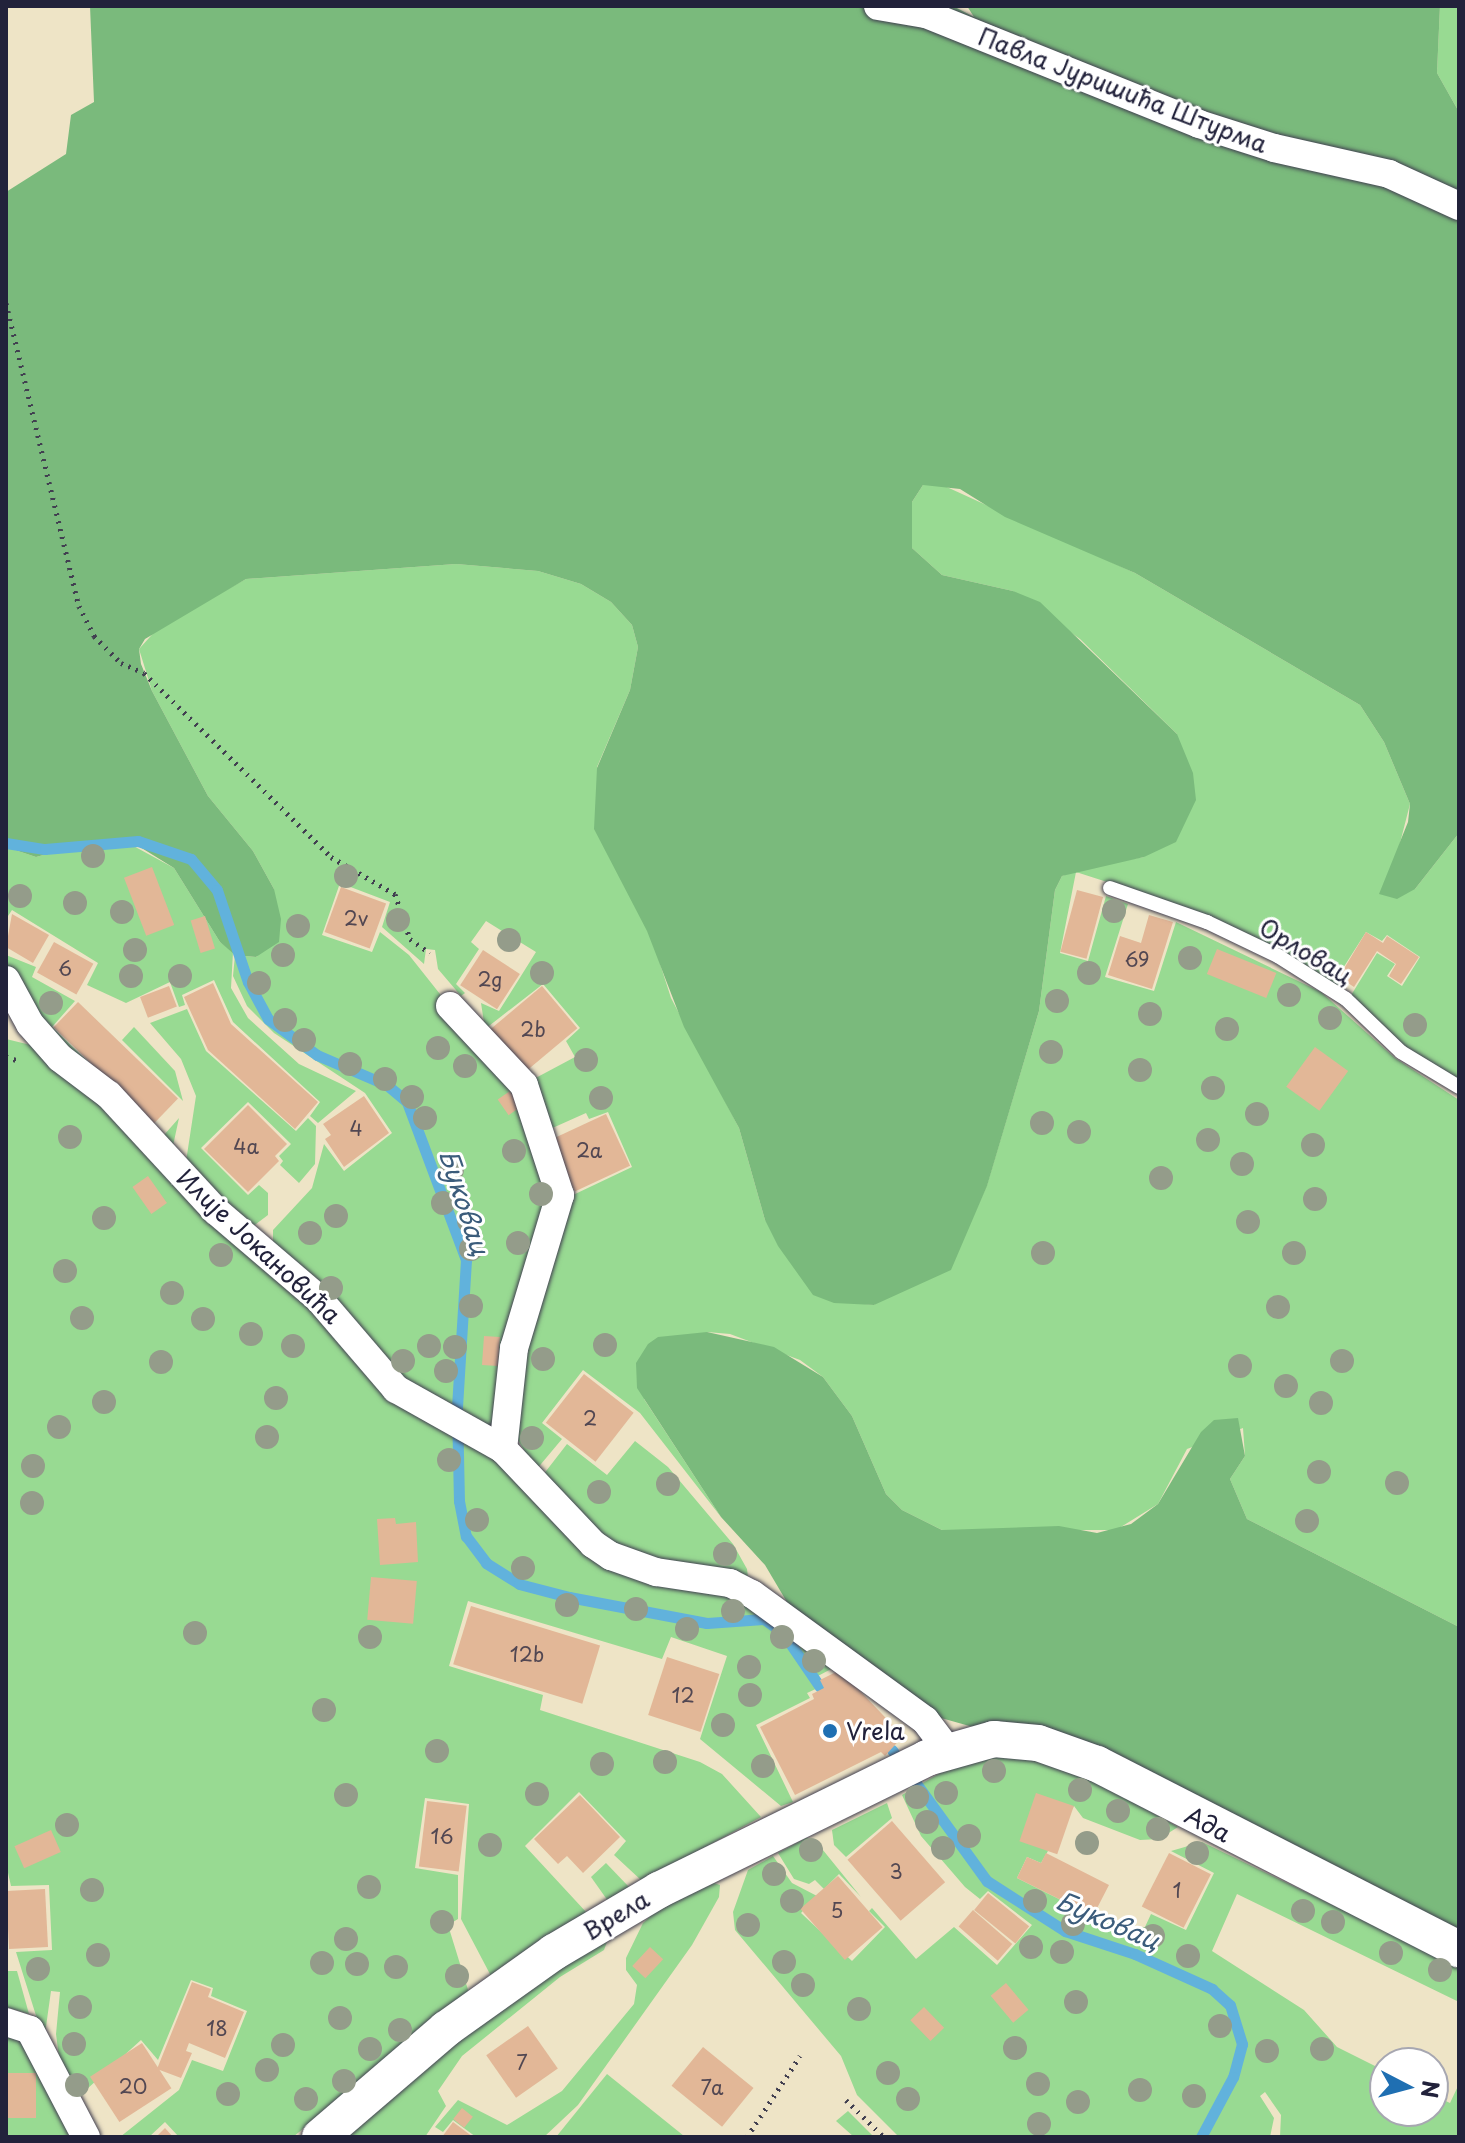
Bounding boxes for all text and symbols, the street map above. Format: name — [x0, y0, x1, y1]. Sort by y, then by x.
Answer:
street label: Павла Јуришића Штурма — [973, 21, 1273, 159]
house number: 2v — [344, 906, 368, 930]
street label: Орловац — [1254, 912, 1358, 990]
house number: 69 — [1124, 947, 1150, 971]
house number: 6 — [58, 956, 72, 980]
house number: 2g — [478, 967, 502, 991]
house number: 2b — [520, 1017, 546, 1041]
house number: 4 — [349, 1116, 363, 1140]
house number: 4a — [233, 1134, 259, 1158]
house number: 2a — [576, 1138, 602, 1162]
water label: Буковац — [433, 1145, 497, 1259]
street label: Илије Јокановића — [171, 1163, 347, 1329]
house number: 2 — [583, 1406, 597, 1430]
house number: 12b — [510, 1642, 544, 1666]
house number: 12 — [671, 1683, 695, 1707]
place label: Vrela — [846, 1717, 905, 1745]
marker: Vrela — [821, 1722, 839, 1740]
street label: Ада — [1180, 1800, 1236, 1848]
house number: 16 — [431, 1824, 453, 1848]
house number: 3 — [889, 1859, 903, 1883]
house number: 1 — [1173, 1878, 1181, 1902]
street label: Врела — [578, 1884, 654, 1946]
water label: Буковац — [1052, 1884, 1164, 1956]
house number: 5 — [831, 1898, 843, 1922]
house number: 18 — [206, 2016, 228, 2040]
north arrow — [1369, 2047, 1449, 2127]
house number: 7 — [516, 2050, 528, 2074]
house number: 20 — [119, 2074, 147, 2098]
house number: 7a — [701, 2075, 723, 2099]
text: N — [1414, 2079, 1449, 2100]

